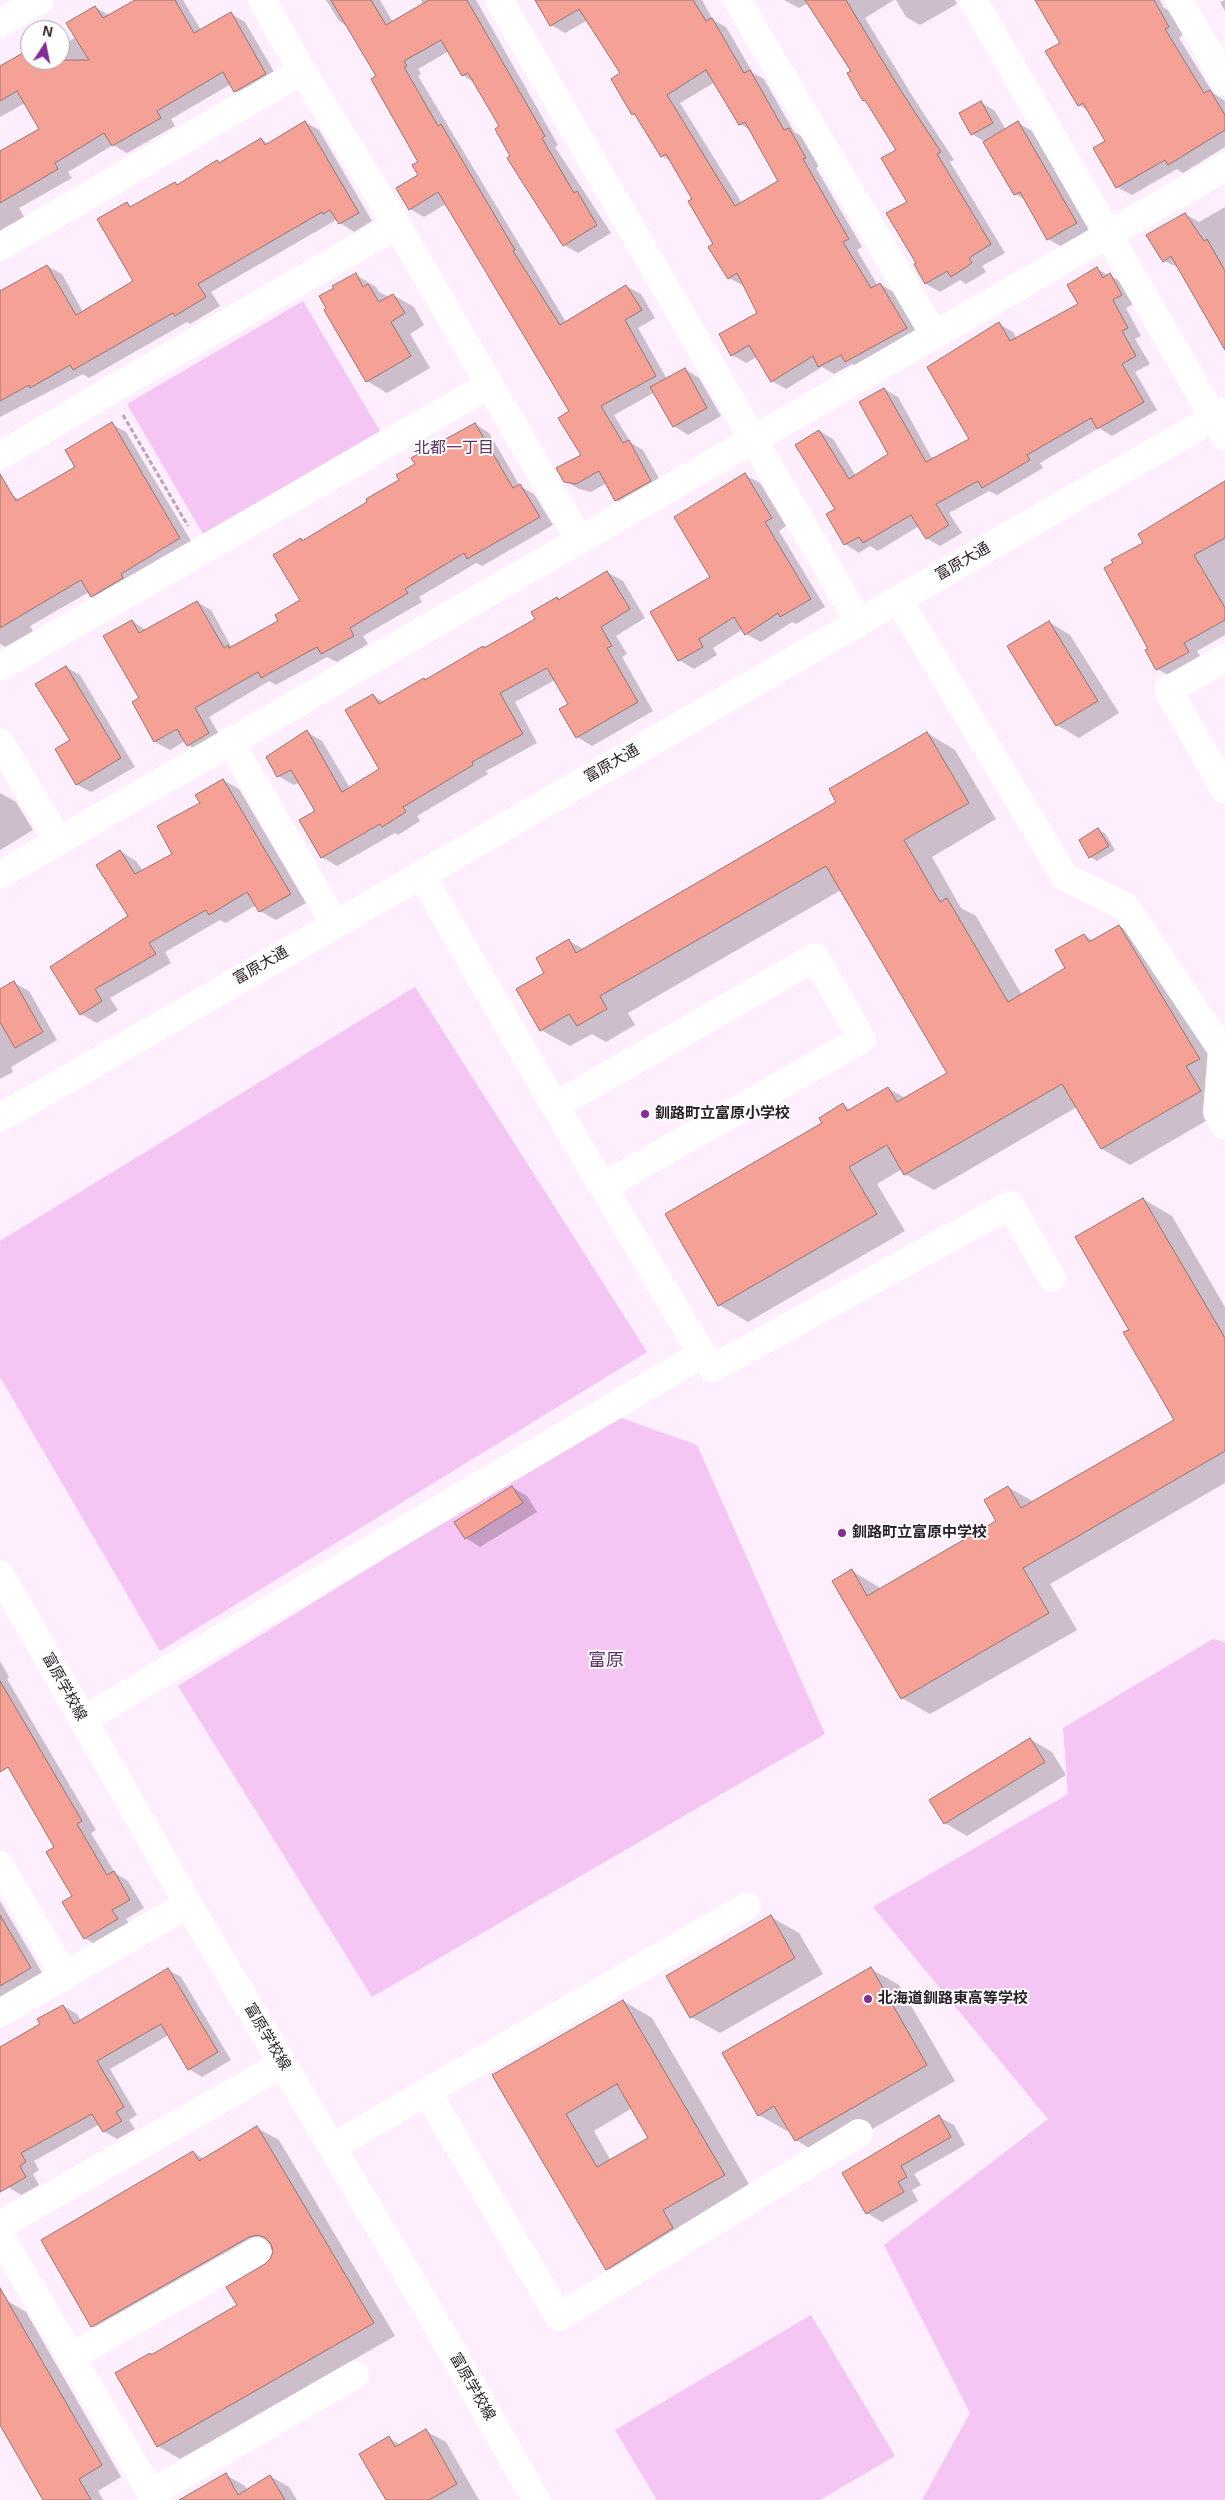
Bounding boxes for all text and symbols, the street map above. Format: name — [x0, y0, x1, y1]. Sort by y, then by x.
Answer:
north arrow — [20, 20, 70, 70]
text: N — [41, 22, 54, 40]
district label: 北都一丁目 — [414, 439, 494, 459]
street label: 富原大通 — [933, 539, 993, 585]
street label: 富原大通 — [582, 741, 642, 787]
street label: 富原大通 — [231, 943, 291, 989]
place label: 釧路町立富原小学校 — [655, 1105, 790, 1123]
marker: 釧路町立富原小学校 — [639, 1108, 651, 1120]
place label: 釧路町立富原中学校 — [852, 1524, 987, 1542]
marker: 釧路町立富原中学校 — [836, 1527, 848, 1539]
street label: 富原学校線 — [38, 1650, 90, 1724]
district label: 富原 — [588, 1650, 624, 1672]
place label: 北海道釧路東高等学校 — [878, 1990, 1028, 2008]
marker: 北海道釧路東高等学校 — [862, 1993, 874, 2005]
street label: 富原学校線 — [240, 2000, 294, 2074]
street label: 富原学校線 — [445, 2350, 499, 2424]

